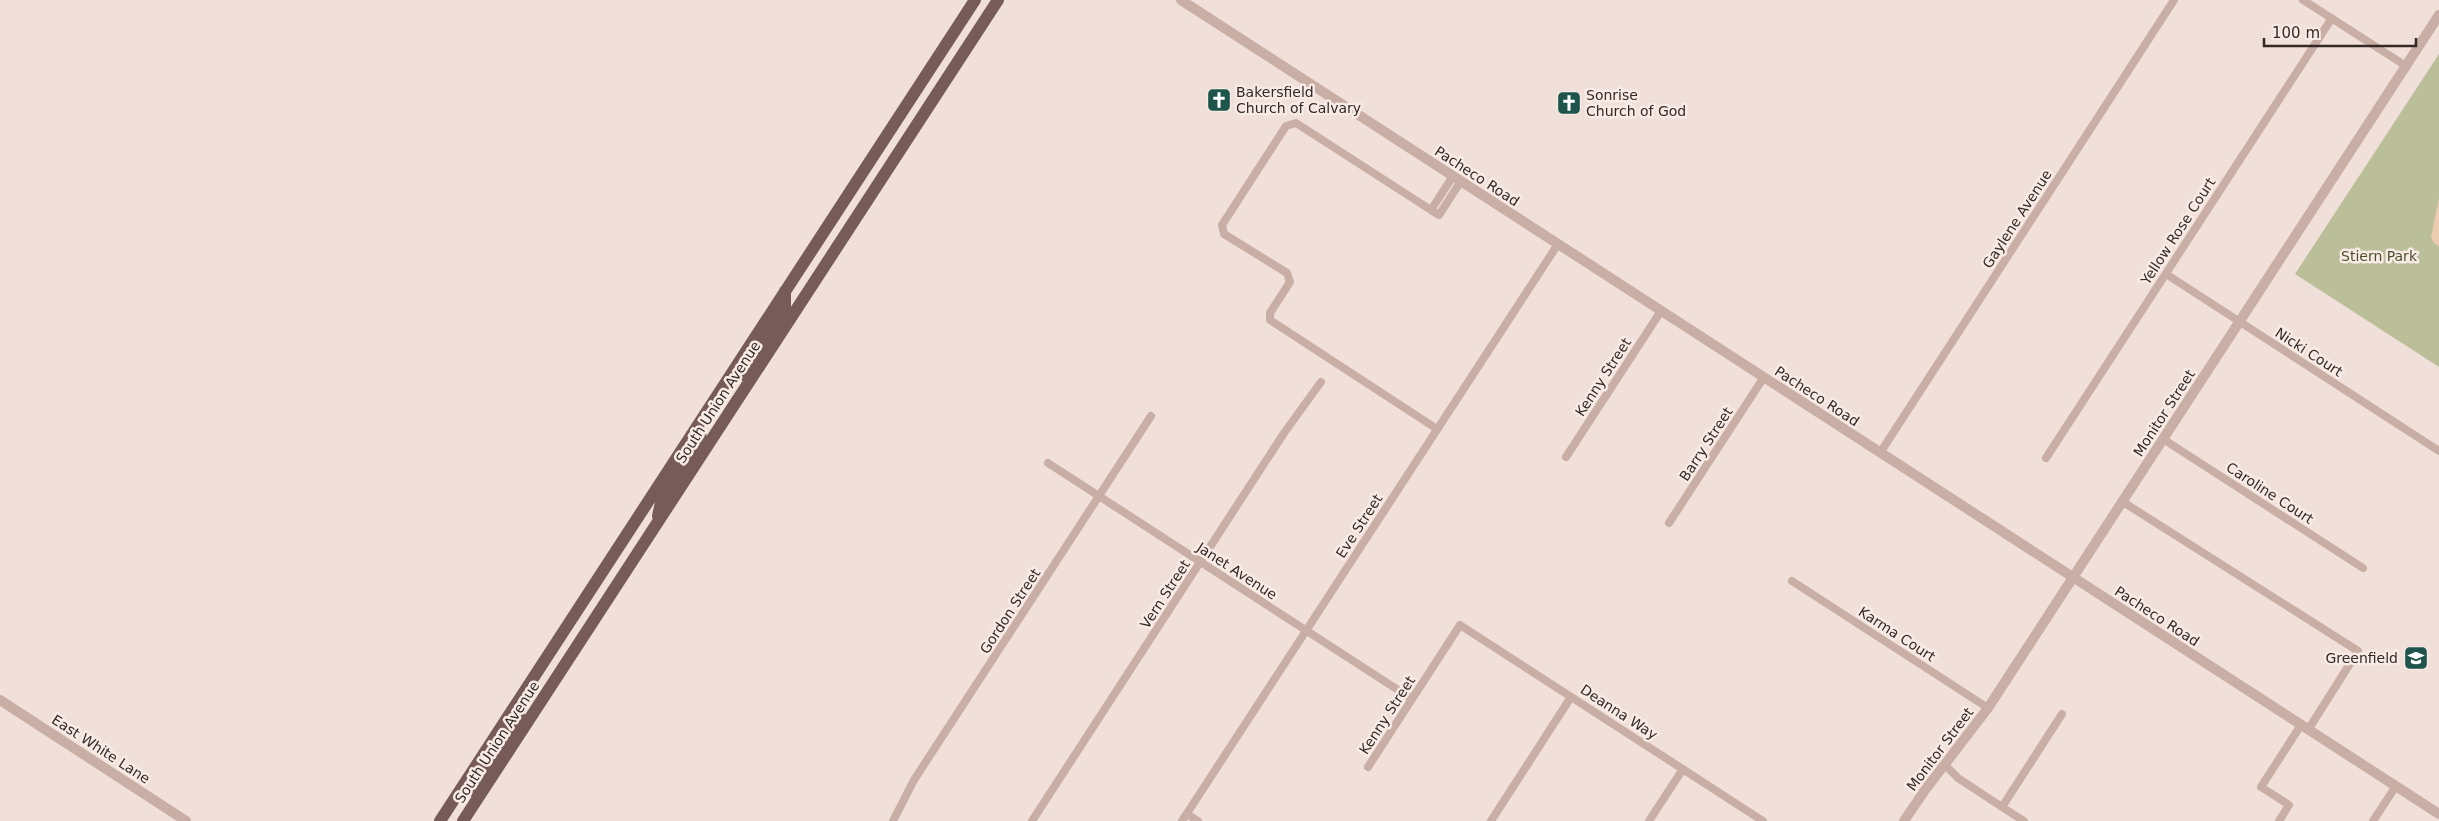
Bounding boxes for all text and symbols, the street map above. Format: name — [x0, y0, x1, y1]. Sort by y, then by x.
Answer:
scale bar — [2264, 15, 2416, 47]
text: 100 m — [2272, 24, 2320, 42]
place label: Bakersfield Church of Calvary — [1236, 84, 1361, 116]
church icon: Bakersfield Church of Calvary — [1206, 87, 1232, 113]
place label: Sonrise Church of God — [1586, 87, 1686, 119]
church icon: Sonrise Church of God — [1556, 90, 1582, 116]
street label: Pacheco Road — [1432, 143, 1522, 209]
street label: Gaylene Avenue — [1979, 167, 2055, 271]
street label: Yellow Rose Court — [2137, 174, 2219, 288]
park label: Stiern Park — [2341, 248, 2418, 264]
street label: Nicki Court — [2272, 324, 2346, 380]
street label: Kenny Street — [1572, 334, 1635, 419]
street label: South Union Avenue — [673, 338, 763, 466]
street label: Pacheco Road — [1772, 363, 1862, 429]
street label: Monitor Street — [2130, 366, 2198, 459]
street label: Barry Street — [1676, 404, 1736, 484]
street label: Caroline Court — [2223, 459, 2317, 527]
street label: Eve Street — [1332, 491, 1386, 561]
street label: Janet Avenue — [1193, 539, 1280, 603]
street label: Vern Street — [1137, 556, 1193, 631]
street label: Gordon Street — [977, 565, 1044, 657]
street label: Pacheco Road — [2112, 583, 2202, 649]
street label: Karma Court — [1856, 603, 1939, 665]
school or university icon: Greenfield — [2403, 645, 2429, 671]
place label: Greenfield — [2325, 650, 2398, 666]
street label: Kenny Street — [1356, 672, 1419, 757]
street label: South Union Avenue — [452, 678, 542, 806]
street label: Deanna Way — [1578, 681, 1660, 743]
street label: Monitor Street — [1903, 704, 1977, 794]
street label: East White Lane — [49, 711, 153, 787]

